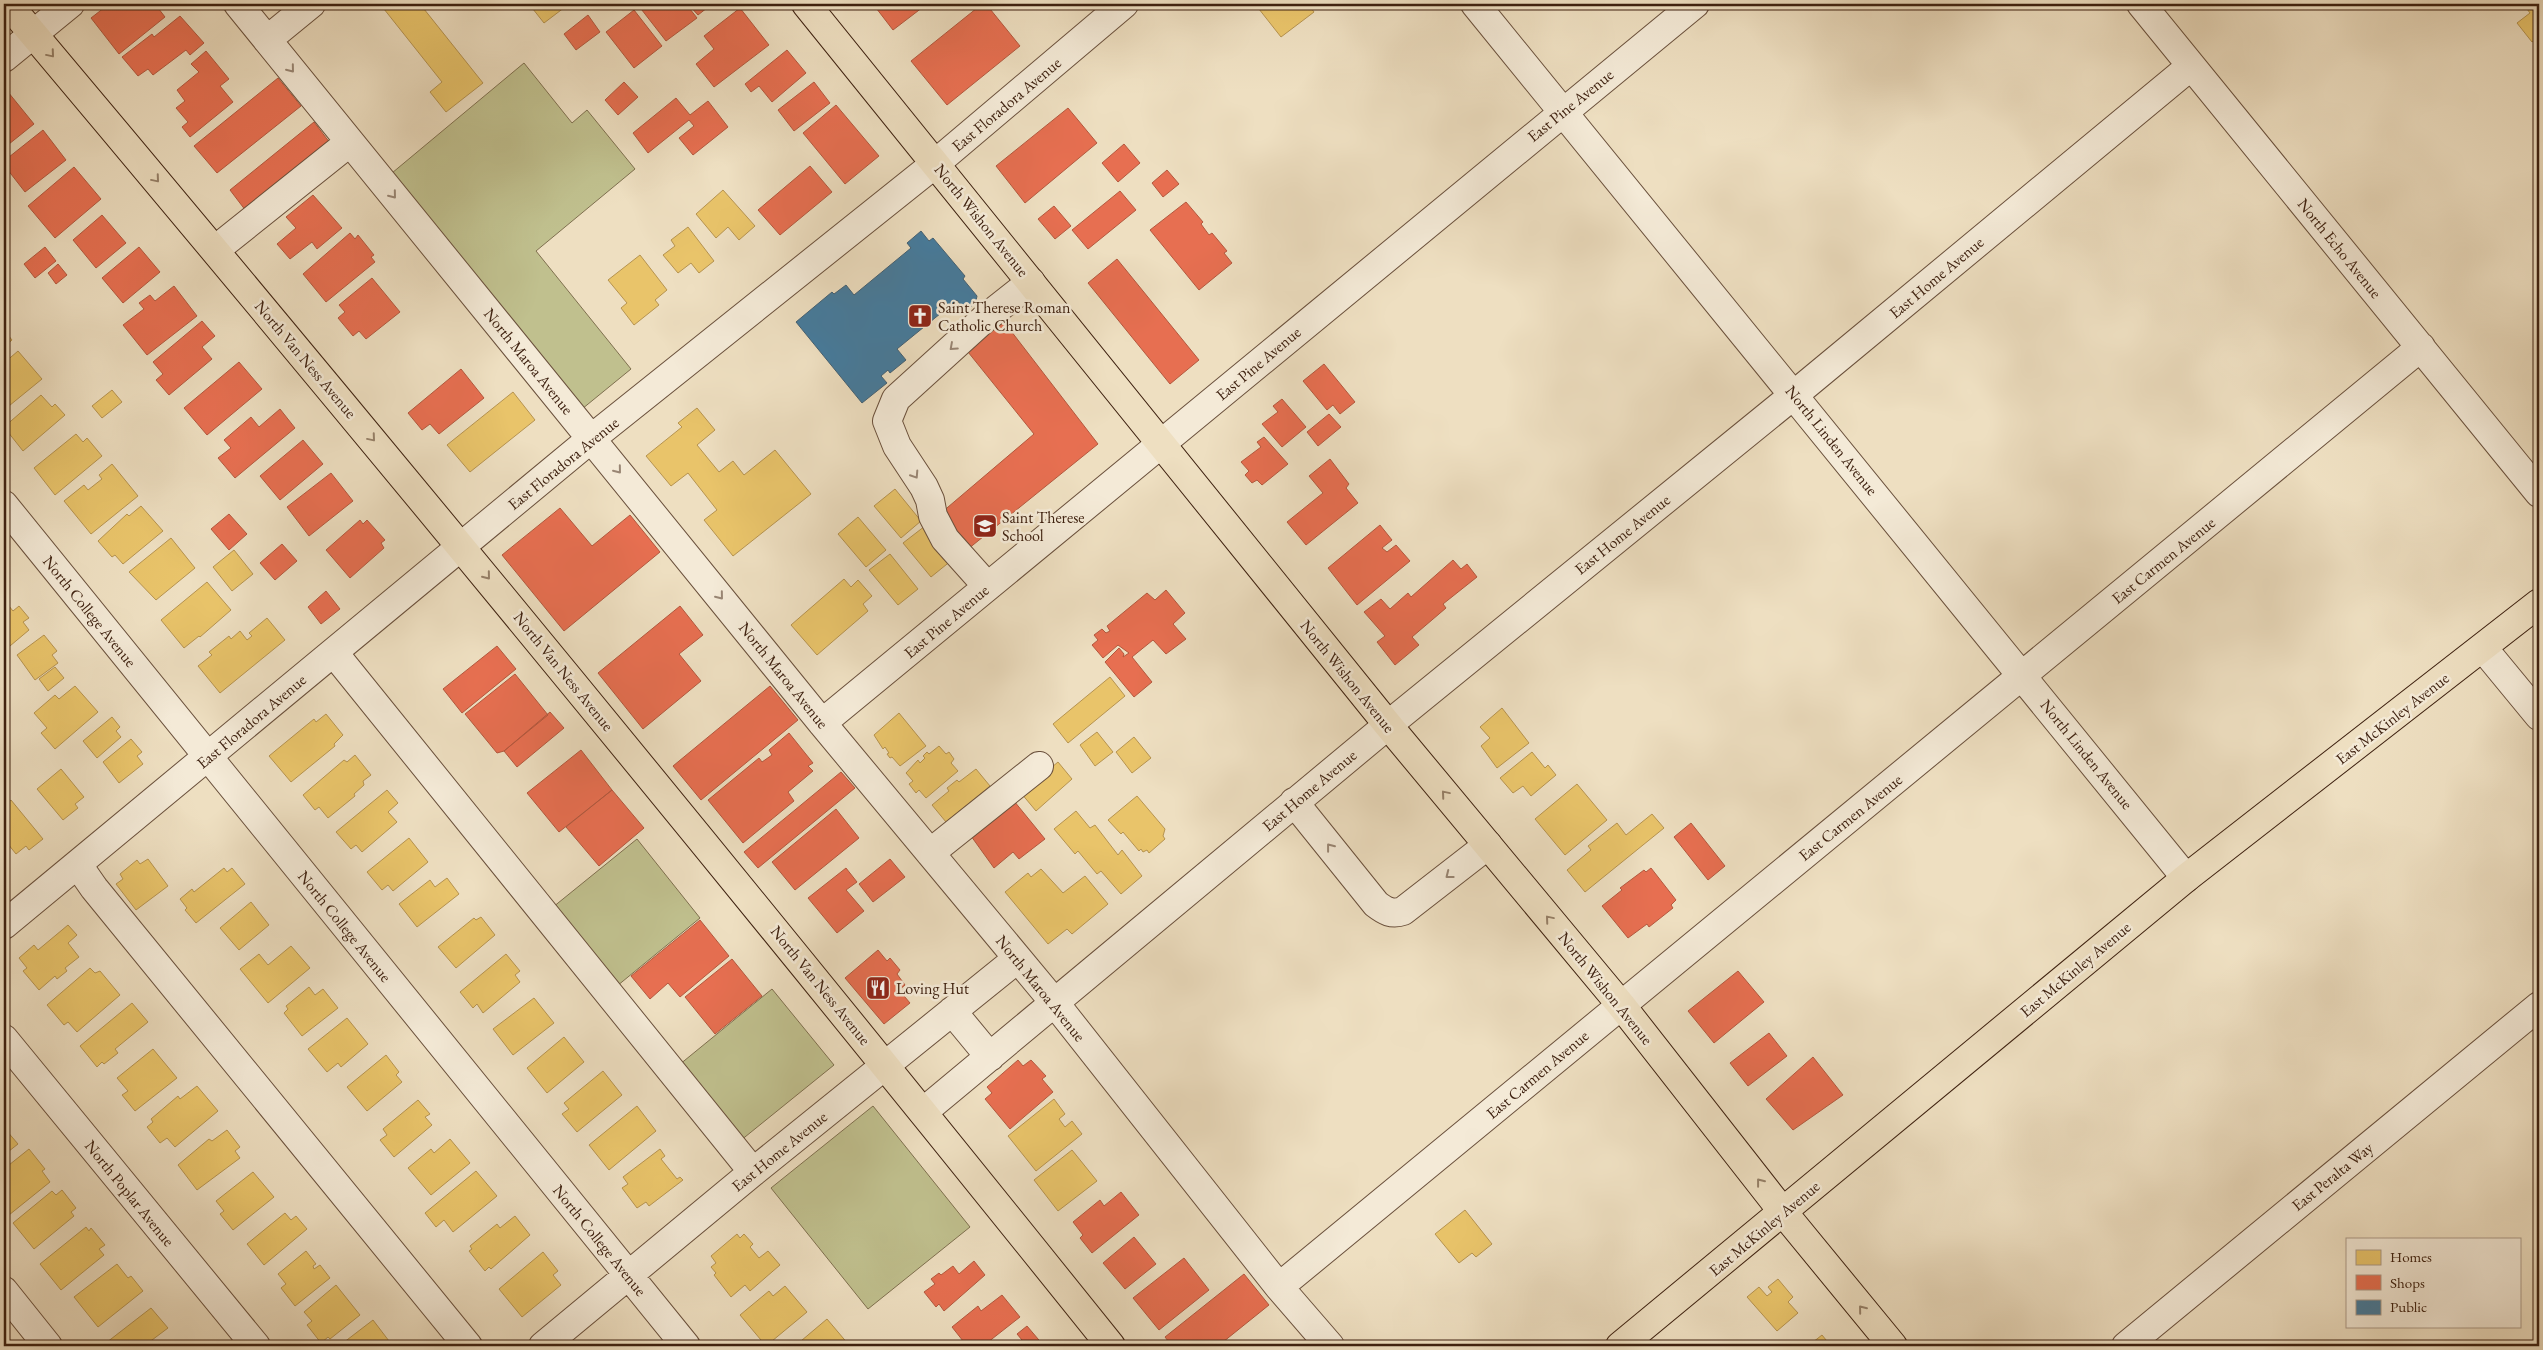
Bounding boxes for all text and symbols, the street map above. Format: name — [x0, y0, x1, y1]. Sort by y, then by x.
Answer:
one-way arrow — [45, 49, 54, 58]
street label: East Floradora Avenue — [947, 52, 1066, 156]
one-way arrow — [285, 63, 293, 72]
street label: East Pine Avenue — [1523, 64, 1618, 147]
street label: North Wishon Avenue — [930, 159, 1034, 281]
one-way arrow — [150, 173, 159, 182]
one-way arrow — [388, 189, 396, 198]
street label: North Echo Avenue — [2293, 194, 2386, 303]
street label: East Home Avenue — [1885, 232, 1988, 323]
street label: North Van Ness Avenue — [250, 296, 361, 423]
place label: Saint Therese Roman Catholic Church — [938, 297, 1071, 336]
church icon: Saint Therese Roman Catholic Church — [907, 303, 933, 329]
street label: North Maroa Avenue — [479, 304, 578, 419]
street label: East Pine Avenue — [1211, 322, 1305, 405]
one-way arrow — [950, 341, 959, 350]
street label: North Linden Avenue — [1781, 381, 1883, 500]
street label: East Floradora Avenue — [503, 412, 623, 515]
one-way arrow — [366, 432, 375, 441]
one-way arrow — [612, 464, 620, 473]
one-way arrow — [909, 469, 919, 478]
street label: East Home Avenue — [1570, 489, 1674, 579]
place label: Saint Therese School — [1002, 507, 1085, 546]
street label: East Carmen Avenue — [2107, 512, 2220, 609]
school or university icon: Saint Therese School — [972, 513, 998, 539]
street label: North College Avenue — [38, 551, 141, 671]
one-way arrow — [481, 570, 489, 579]
street label: East Pine Avenue — [899, 580, 993, 663]
one-way arrow — [715, 591, 724, 600]
street label: North Van Ness Avenue — [509, 607, 618, 735]
street label: North Wishon Avenue — [1296, 615, 1400, 737]
street label: North Maroa Avenue — [734, 618, 833, 733]
street label: East McKinley Avenue — [2331, 667, 2453, 769]
street label: East Floradora Avenue — [192, 669, 311, 773]
street label: North Linden Avenue — [2036, 695, 2138, 814]
street label: East Home Avenue — [1258, 745, 1361, 836]
street label: East Carmen Avenue — [1794, 769, 1907, 866]
one-way arrow — [1443, 791, 1451, 800]
one-way arrow — [1327, 843, 1336, 852]
street label: North College Avenue — [293, 866, 396, 986]
one-way arrow — [1445, 869, 1455, 878]
one-way arrow — [1547, 916, 1555, 925]
street label: East McKinley Avenue — [2016, 917, 2135, 1022]
street label: North Van Ness Avenue — [766, 921, 875, 1049]
street label: North Wishon Avenue — [1554, 927, 1658, 1049]
street label: North Maroa Avenue — [991, 931, 1090, 1046]
restaurant icon: Loving Hut — [865, 975, 891, 1001]
place label: Loving Hut — [896, 978, 969, 999]
street label: East Carmen Avenue — [1482, 1025, 1593, 1123]
street label: East Home Avenue — [727, 1106, 831, 1196]
street label: North Poplar Avenue — [80, 1136, 179, 1251]
street label: East Peralta Way — [2287, 1136, 2378, 1216]
street label: East McKinley Avenue — [1705, 1176, 1824, 1281]
one-way arrow — [1757, 1178, 1766, 1188]
street label: North College Avenue — [548, 1180, 651, 1300]
legend — [2346, 1238, 2520, 1328]
text: Homes — [2390, 1247, 2432, 1266]
text: Shops — [2390, 1273, 2425, 1292]
text: Public — [2390, 1297, 2427, 1316]
one-way arrow — [1859, 1305, 1868, 1314]

